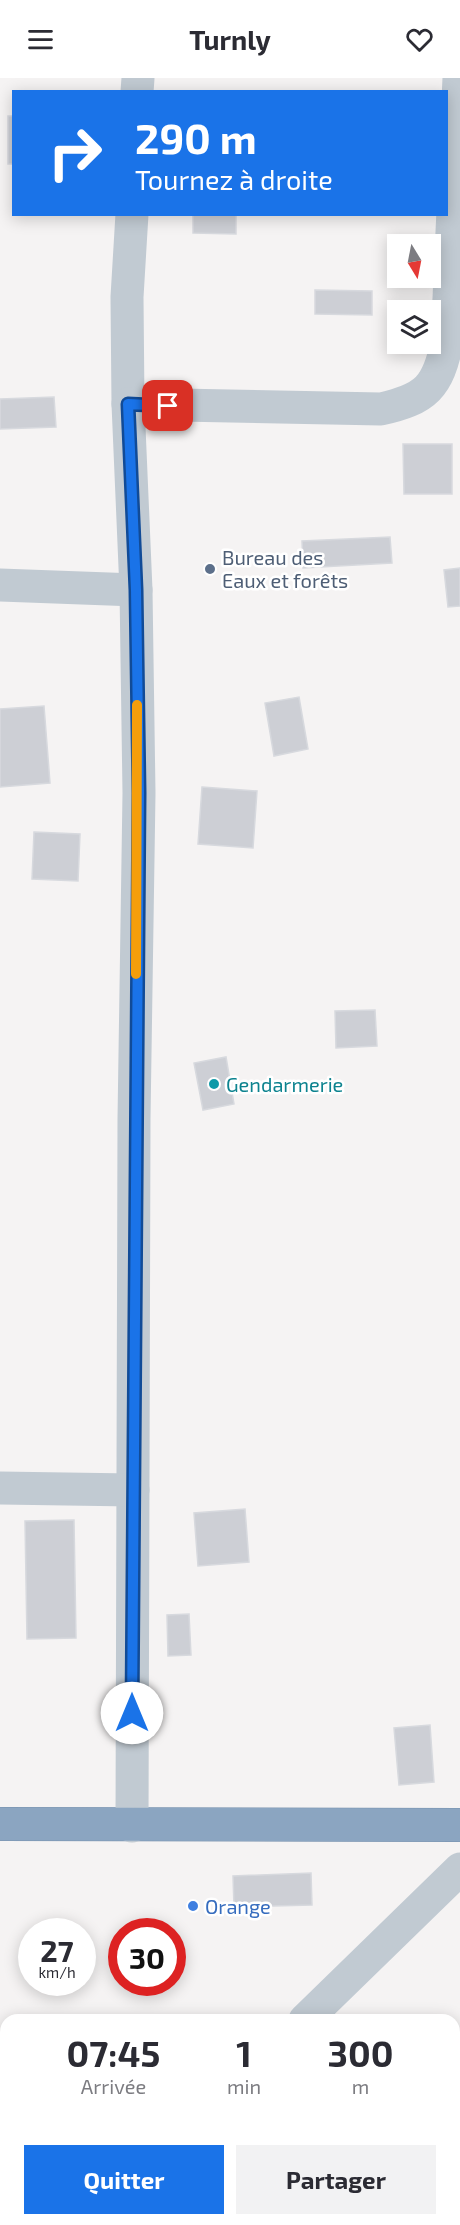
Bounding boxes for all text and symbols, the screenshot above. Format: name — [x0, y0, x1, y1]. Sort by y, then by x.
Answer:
icon: menu — [24, 23, 57, 56]
text: Turnly — [189, 23, 271, 55]
icon: heart — [403, 23, 436, 56]
text: 290 m — [135, 112, 257, 162]
icon: right — [36, 114, 114, 192]
text: Tournez à droite — [135, 163, 333, 195]
north arrow — [387, 234, 441, 288]
map controls — [387, 234, 441, 354]
button: layers — [387, 300, 441, 354]
pin — [142, 380, 193, 431]
icon: arrive — [151, 389, 184, 422]
place label: Bureau des Eaux et forêts — [222, 545, 348, 592]
marker: Bureau des Eaux et forêts — [203, 562, 217, 576]
place label: Gendarmerie — [226, 1072, 343, 1096]
marker: Gendarmerie — [207, 1077, 221, 1091]
position arrow — [100, 1681, 164, 1745]
place label: Orange — [205, 1894, 271, 1918]
marker: Orange — [186, 1899, 200, 1913]
speed limit sign: 30 — [108, 1918, 186, 1996]
text: 27 — [40, 1932, 74, 1968]
text: km/h — [38, 1963, 76, 1981]
text: 07:45 — [67, 2031, 160, 2074]
text: 1 — [236, 2031, 252, 2074]
text: 300 — [328, 2031, 393, 2074]
text: Arrivée — [81, 2074, 146, 2098]
text: min — [227, 2074, 261, 2098]
text: m — [352, 2074, 369, 2098]
button: Quitter — [24, 2145, 224, 2214]
button: Partager — [236, 2145, 436, 2214]

